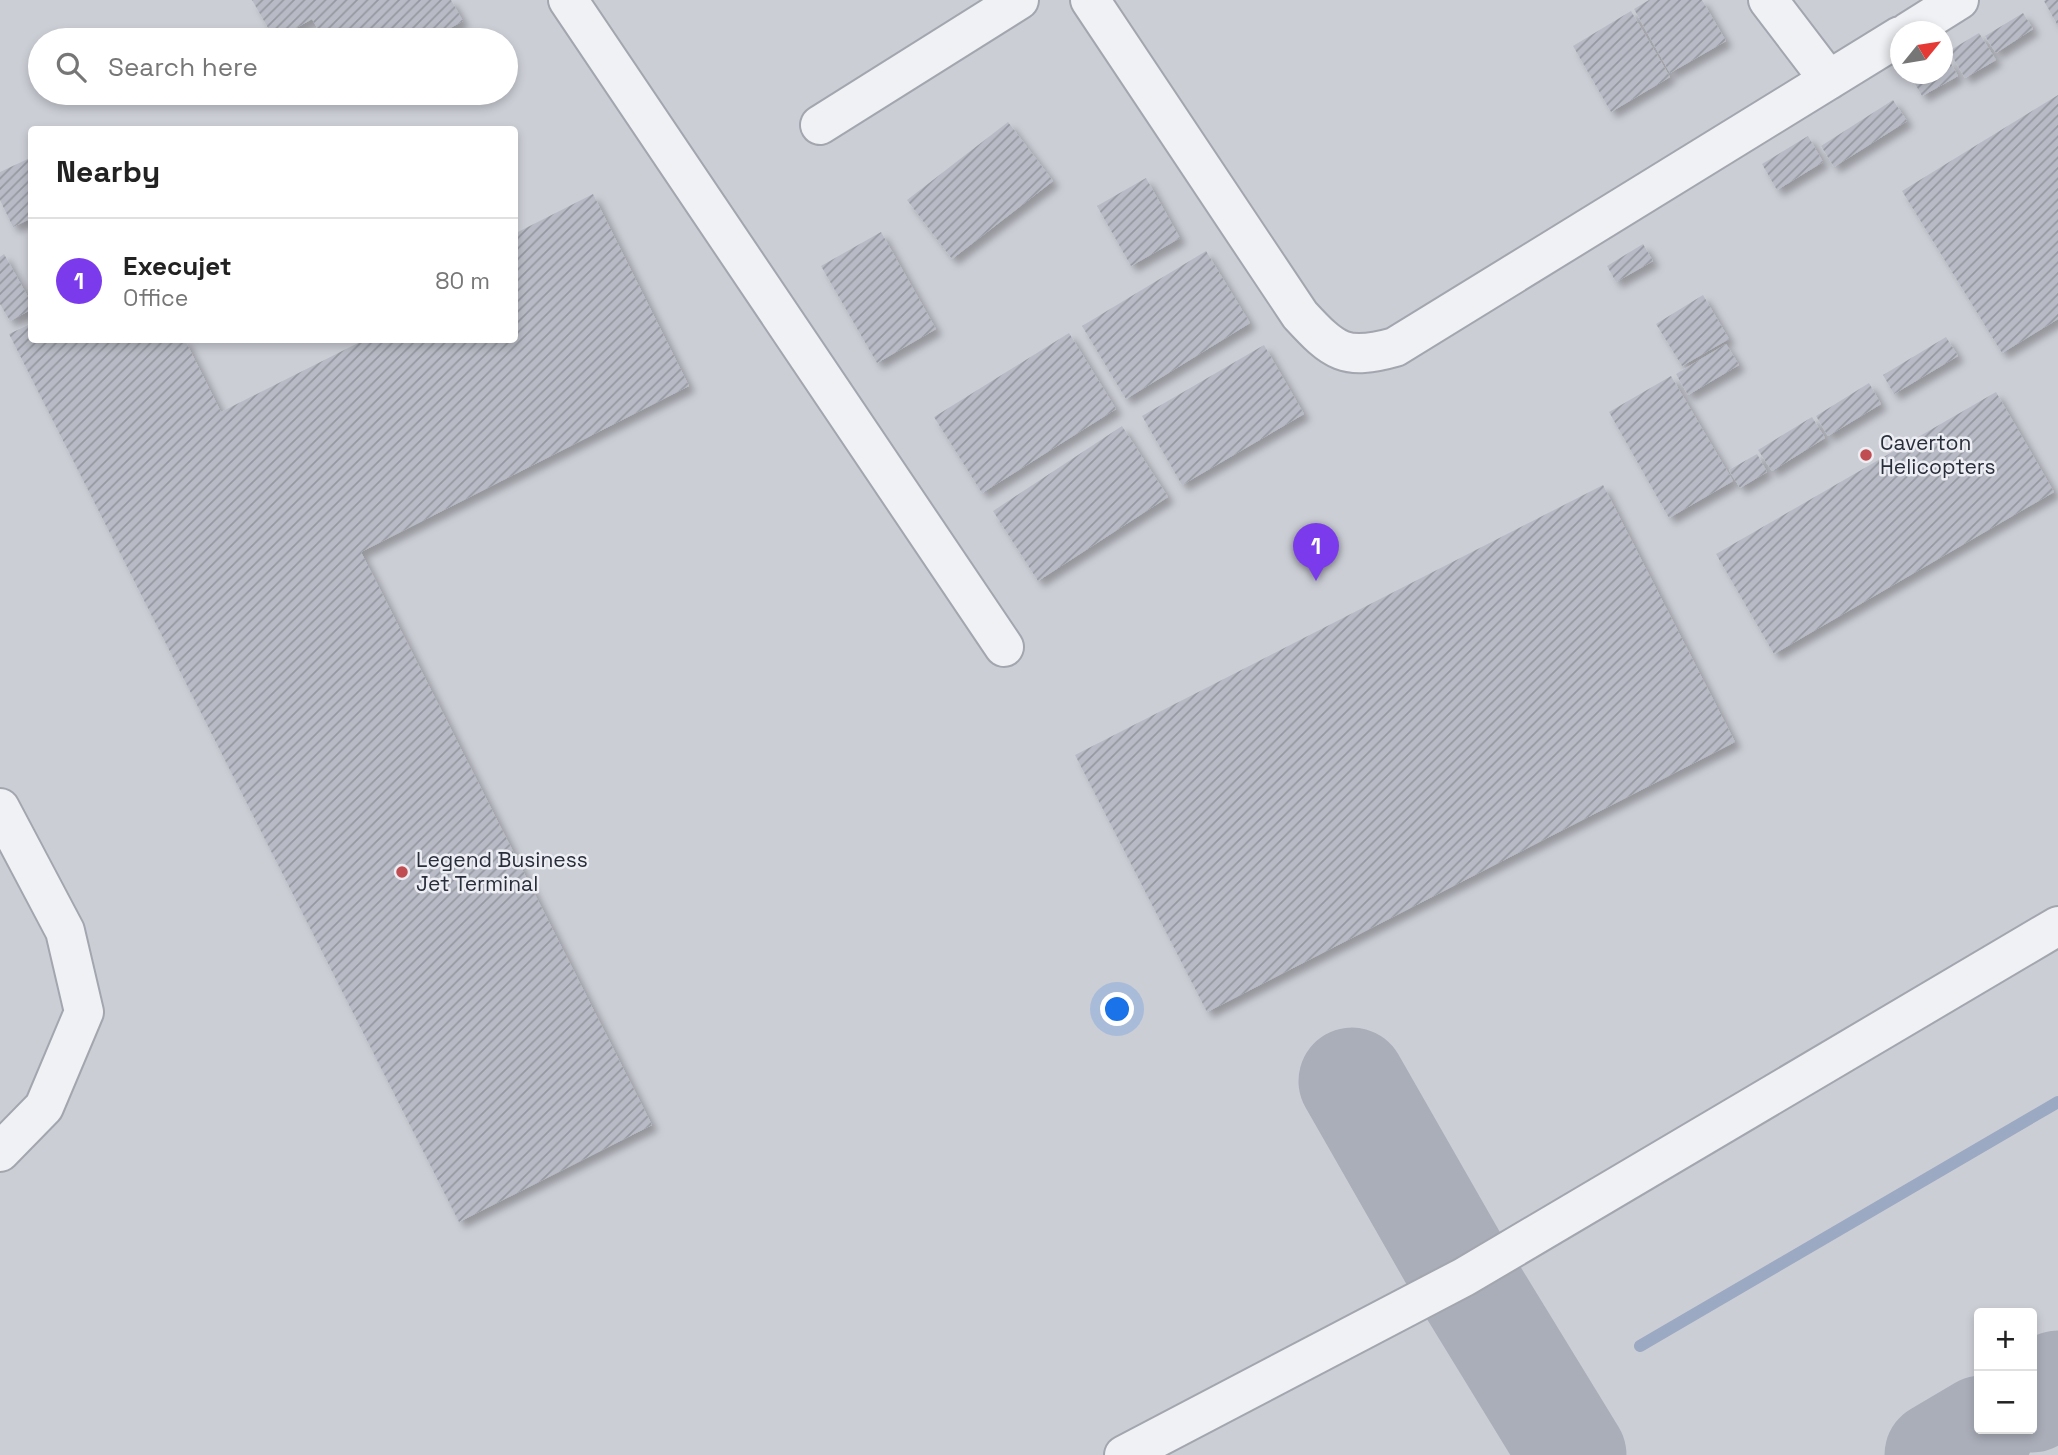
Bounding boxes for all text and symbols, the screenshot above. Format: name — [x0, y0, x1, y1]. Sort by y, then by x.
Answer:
north arrow — [1890, 21, 1953, 84]
search box — [28, 28, 518, 105]
icon: search — [52, 48, 90, 86]
text: Search here — [108, 50, 258, 84]
text: Nearby — [56, 152, 160, 191]
text: Execujet — [123, 249, 232, 283]
text: 1 — [74, 266, 84, 296]
text: 80 m — [435, 266, 490, 296]
text: Office — [123, 283, 188, 313]
place label: Caverton Helicopters — [1880, 429, 1996, 480]
marker: Caverton Helicopters — [1858, 447, 1874, 463]
pin: 1 — [1293, 523, 1339, 581]
place label: Legend Business Jet Terminal — [416, 846, 588, 897]
marker: Legend Business Jet Terminal — [394, 864, 410, 880]
your location — [1100, 992, 1134, 1026]
map controls — [1974, 1308, 2037, 1434]
button: + — [1974, 1308, 2037, 1371]
button: − — [1974, 1371, 2037, 1434]

